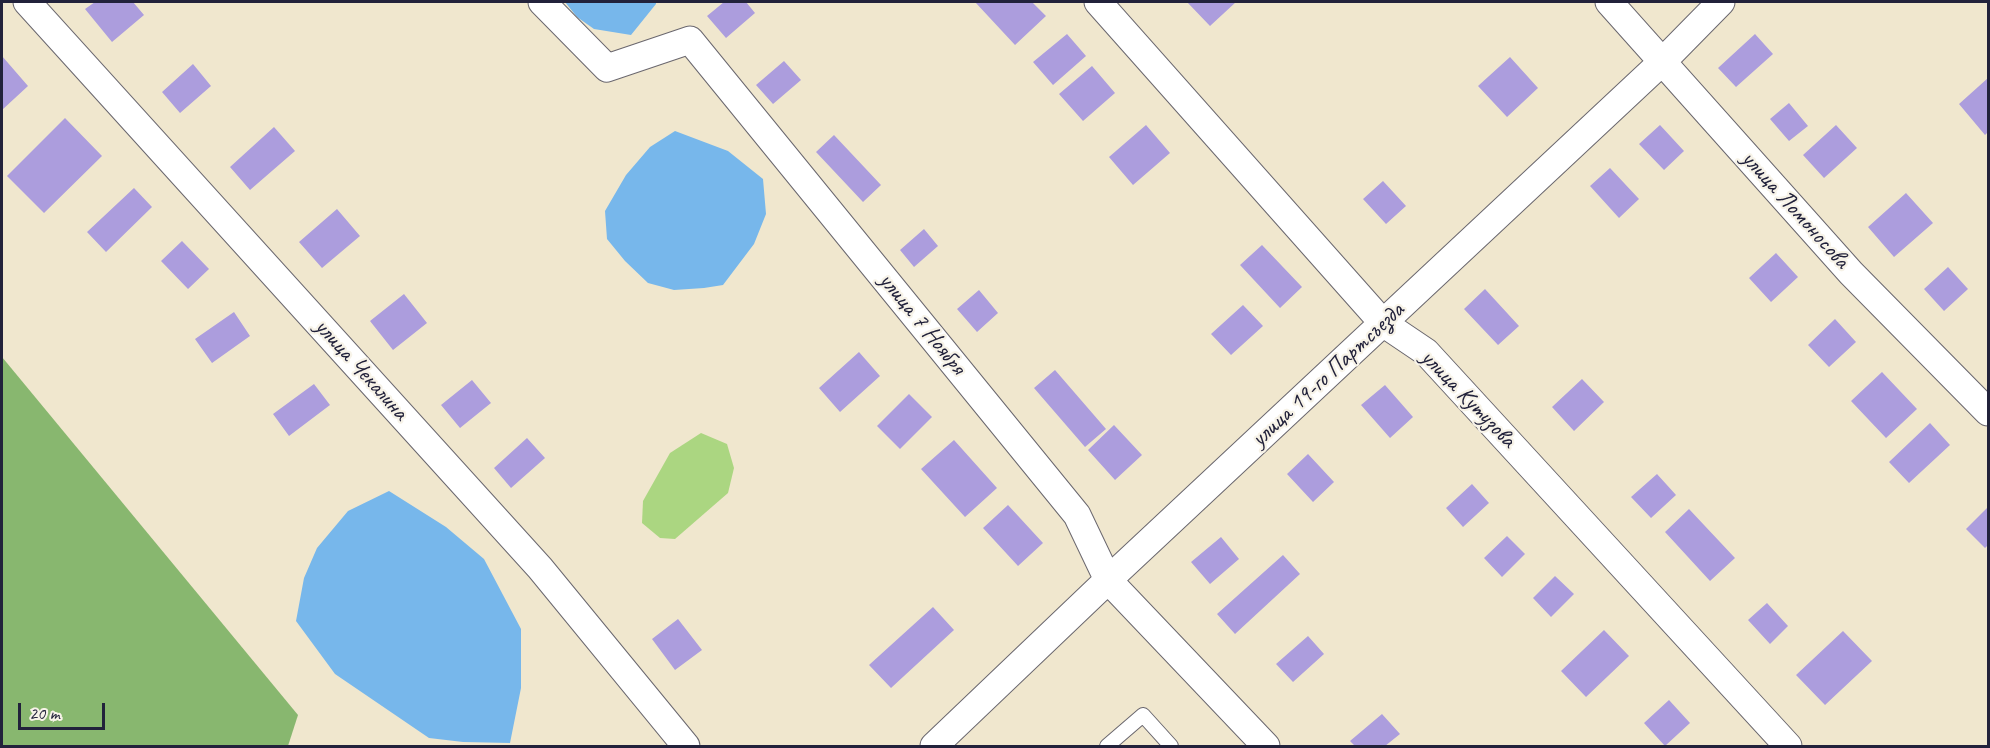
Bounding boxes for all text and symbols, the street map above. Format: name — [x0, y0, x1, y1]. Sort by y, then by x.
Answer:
street label: улица Ломоносова — [1735, 145, 1855, 275]
street label: улица 7 Ноября — [872, 267, 972, 381]
street label: улица 19-го Партсъезда — [1245, 297, 1411, 453]
street label: улица Чекалина — [308, 313, 414, 427]
street label: улица Кутузова — [1414, 344, 1522, 454]
scale bar — [21, 691, 108, 729]
text: 20 m — [29, 702, 60, 724]

